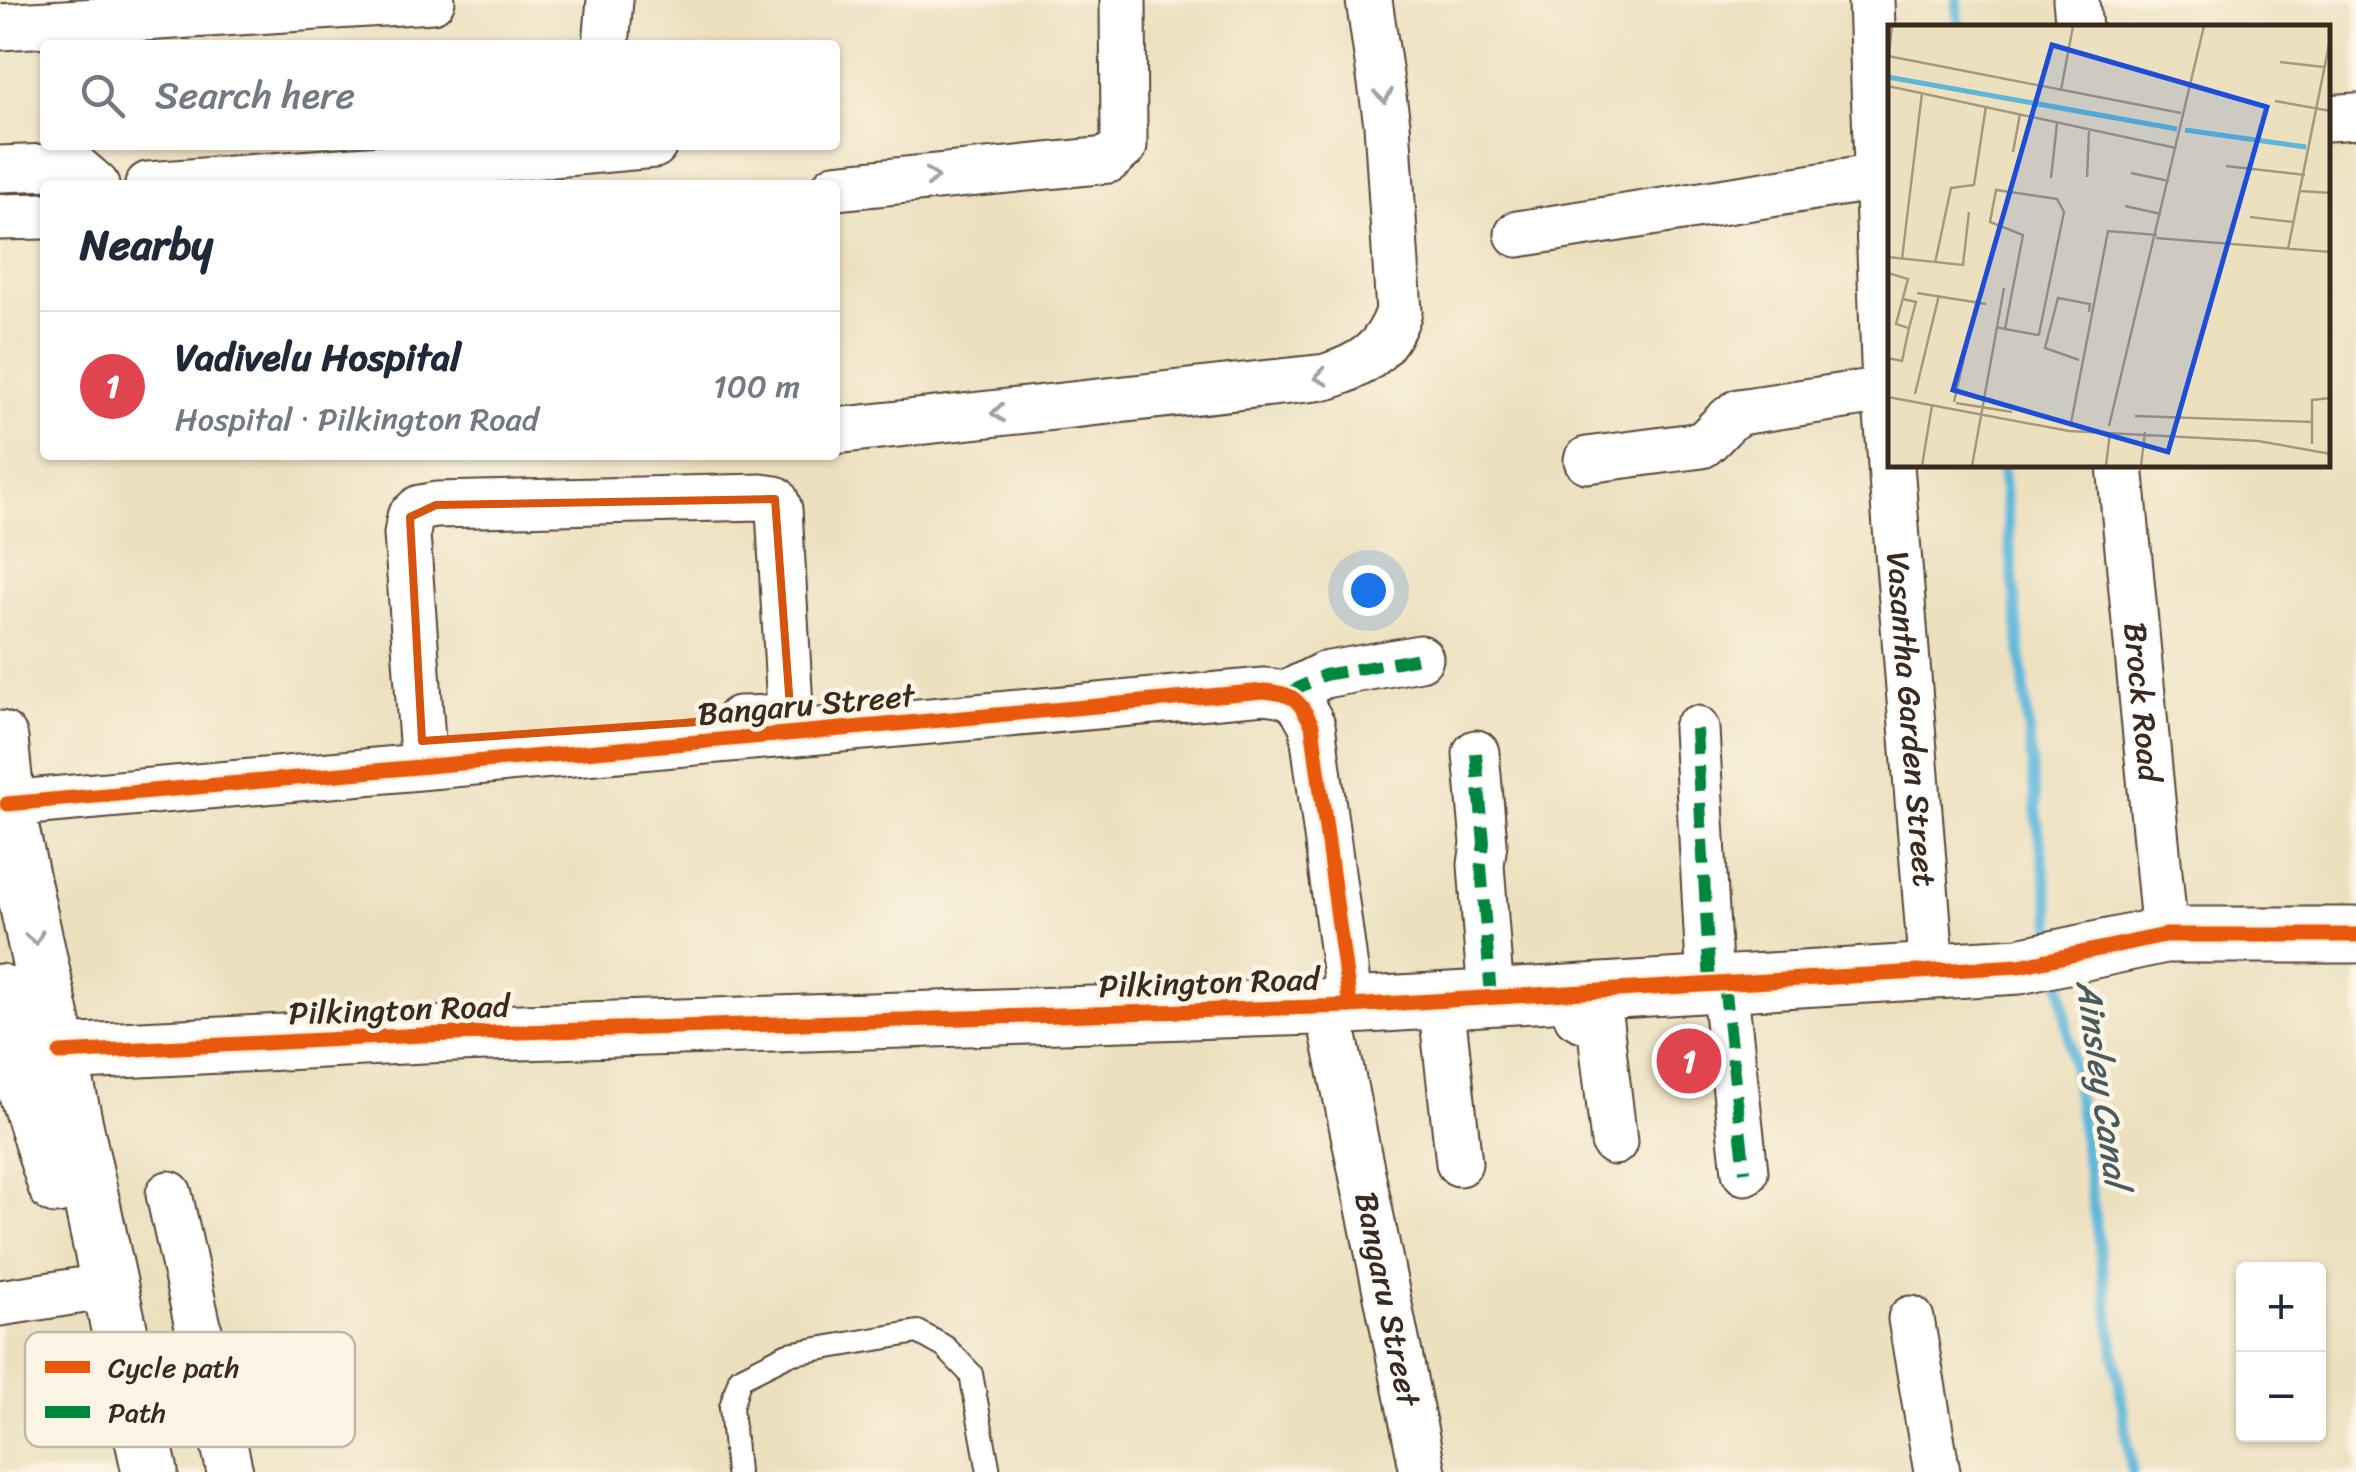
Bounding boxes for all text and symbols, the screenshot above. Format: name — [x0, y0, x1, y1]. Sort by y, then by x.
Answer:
inset map — [1888, 25, 2331, 468]
search box — [40, 40, 840, 150]
text: Search here — [155, 62, 355, 129]
icon: search — [75, 68, 130, 123]
one-way arrow — [1372, 88, 1393, 105]
one-way arrow — [924, 167, 940, 189]
text: Nearby — [80, 208, 213, 282]
text: Vadivelu Hospital — [175, 324, 461, 391]
text: 1 — [106, 358, 119, 415]
text: 100 m — [713, 358, 800, 415]
one-way arrow — [1313, 366, 1329, 387]
text: Hospital · Pilkington Road — [175, 391, 539, 448]
one-way arrow — [990, 402, 1006, 423]
street label: Vasantha Garden Street — [1870, 549, 1953, 889]
your location — [1343, 565, 1394, 616]
street label: Brock Road — [2107, 620, 2179, 786]
street label: Bangaru Street — [695, 667, 918, 743]
one-way arrow — [23, 929, 44, 946]
street label: Pilkington Road — [1098, 951, 1322, 1015]
water label: Ainsley Canal — [2058, 975, 2149, 1200]
street label: Pilkington Road — [288, 978, 512, 1042]
pin: 1 — [1656, 1024, 1722, 1098]
street label: Bangaru Street — [1338, 1187, 1438, 1412]
map controls — [2236, 1262, 2326, 1442]
button: + — [2236, 1262, 2326, 1352]
legend — [25, 1332, 355, 1447]
text: Cycle path — [108, 1343, 239, 1392]
button: − — [2236, 1352, 2326, 1442]
text: Path — [108, 1388, 166, 1437]

